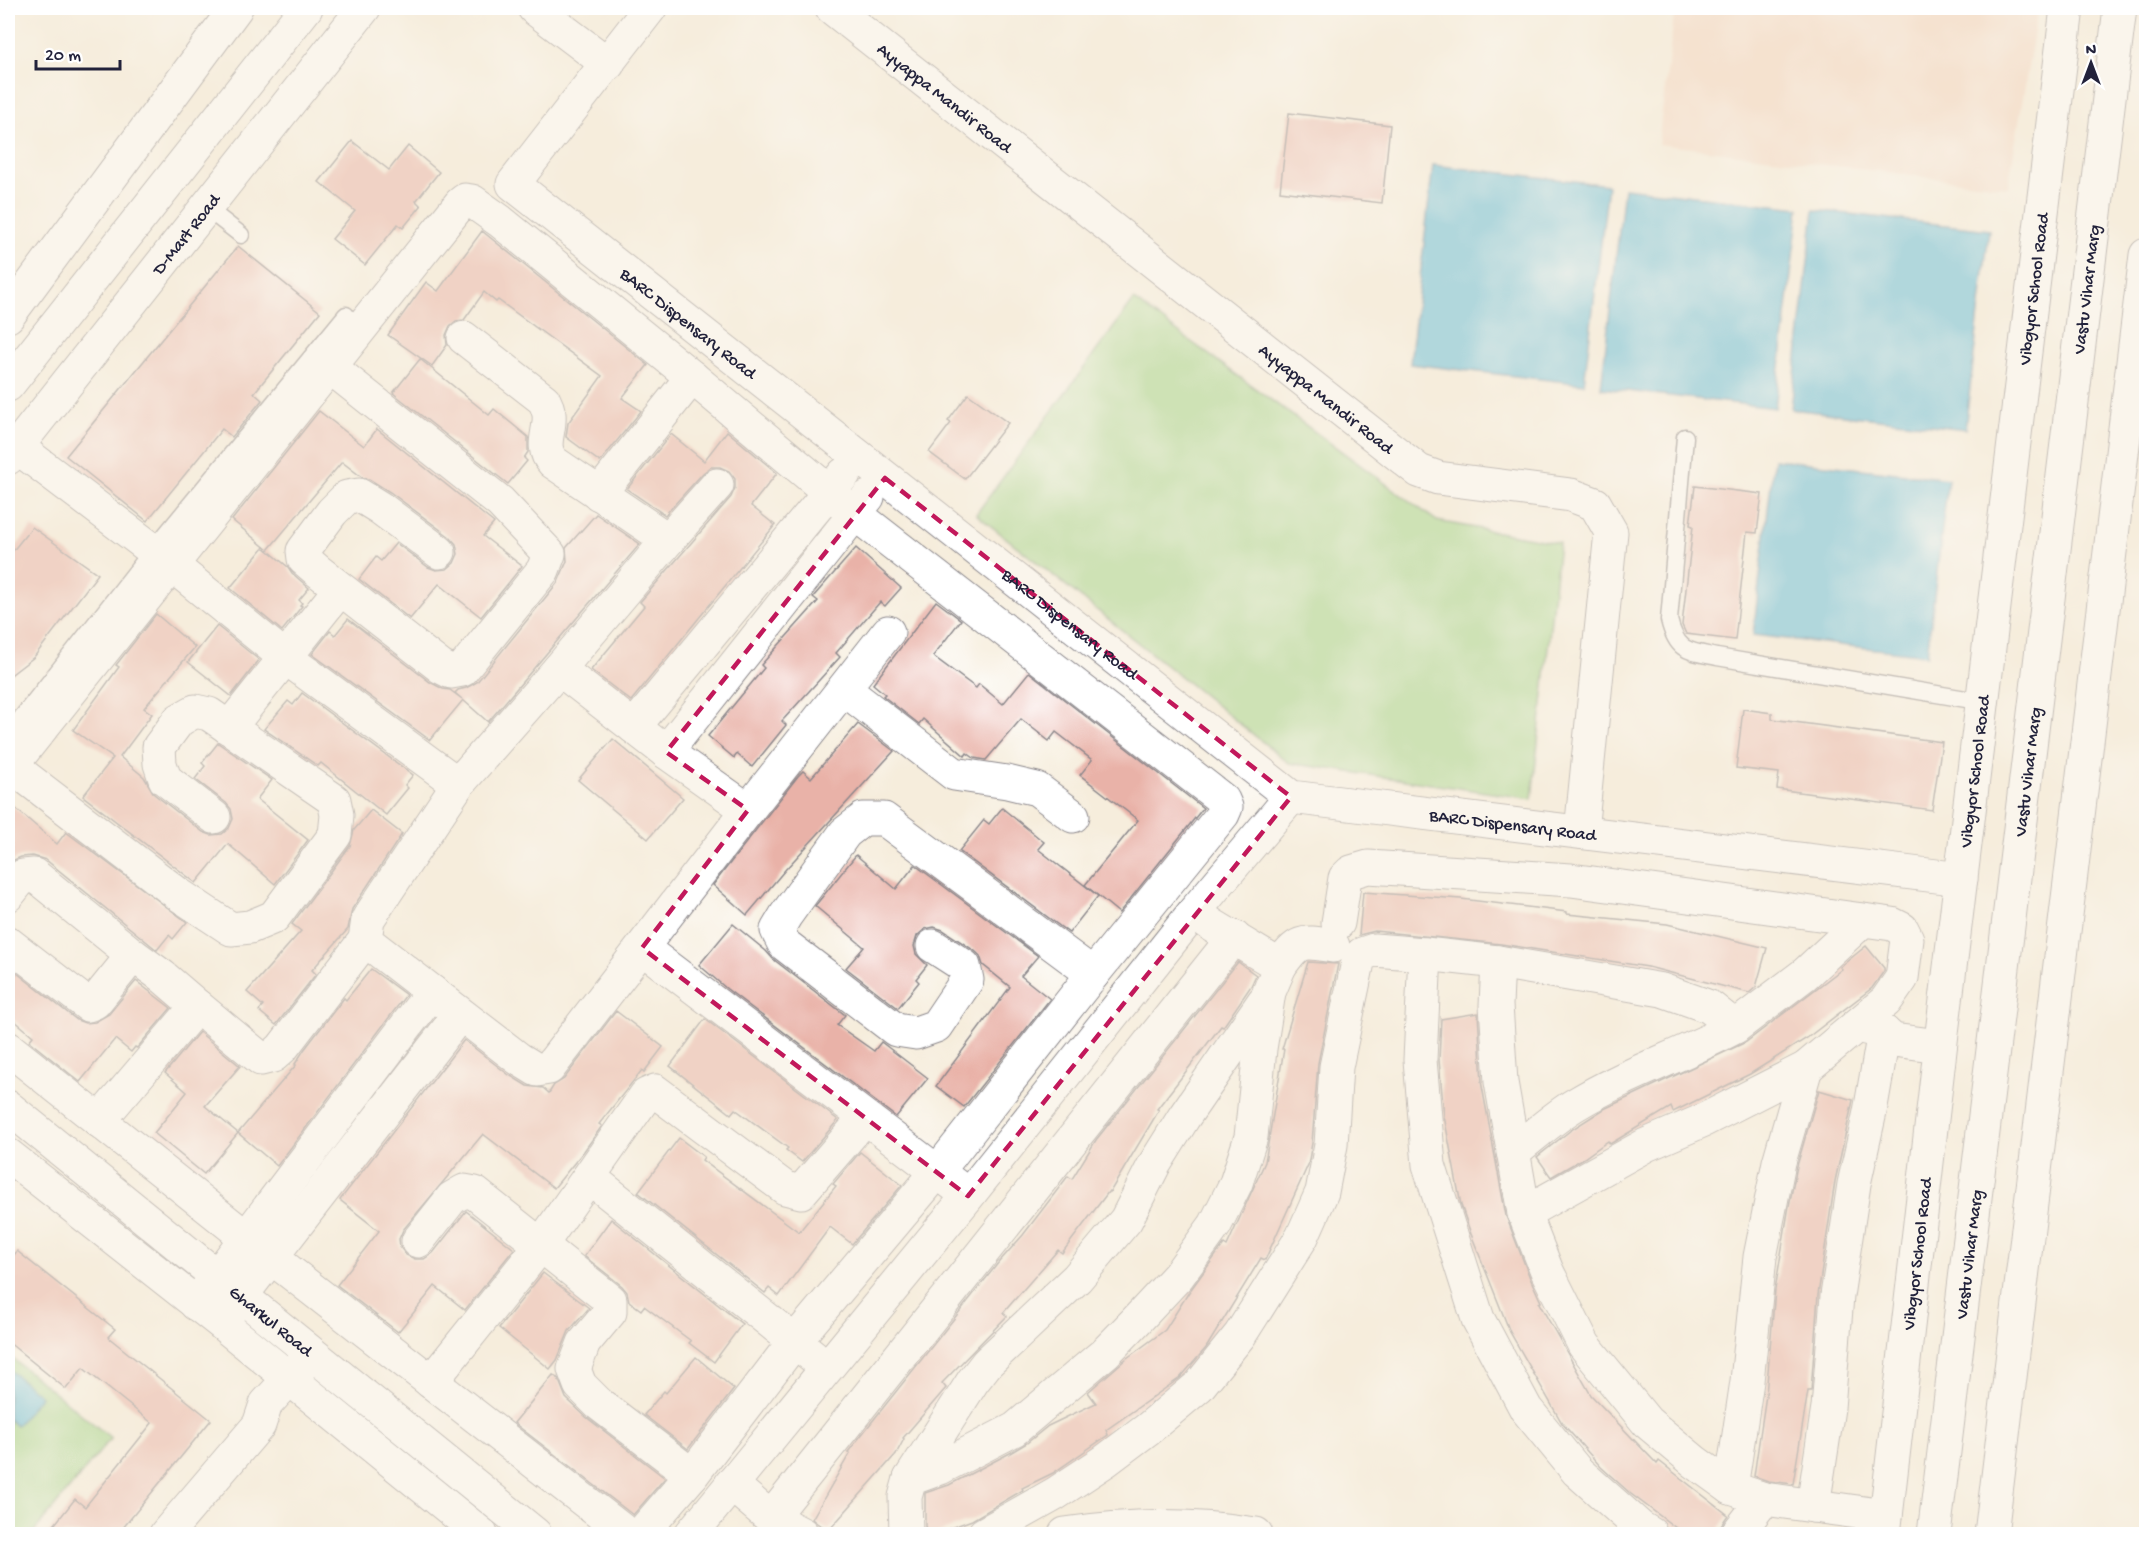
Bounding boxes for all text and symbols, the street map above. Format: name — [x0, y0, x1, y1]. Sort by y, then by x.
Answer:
scale bar — [36, 33, 120, 71]
north arrow — [2061, 33, 2121, 93]
street label: Ayyappa Mandir Road — [872, 40, 1016, 160]
text: N — [2086, 42, 2097, 61]
text: 20 m — [45, 46, 81, 67]
street label: D-Mart Road — [148, 189, 227, 281]
street label: Vibgyor School Road — [2015, 211, 2055, 367]
street label: Vastu Vihar Marg — [2070, 224, 2106, 356]
street label: BARC Dispensary Road — [614, 264, 761, 386]
street label: Ayyappa Mandir Road — [1254, 341, 1398, 461]
street label: BARC Dispensary Road — [996, 565, 1143, 686]
street label: Vibgyor School Road — [1957, 693, 1996, 850]
street label: Vastu Vihar Marg — [2011, 706, 2048, 839]
street label: BARC Dispensary Road — [1427, 806, 1599, 847]
street label: Vibgyor School Road — [1900, 1176, 1938, 1332]
street label: Vastu Vihar Marg — [1952, 1189, 1989, 1321]
street label: Gharkul Road — [224, 1282, 317, 1363]

